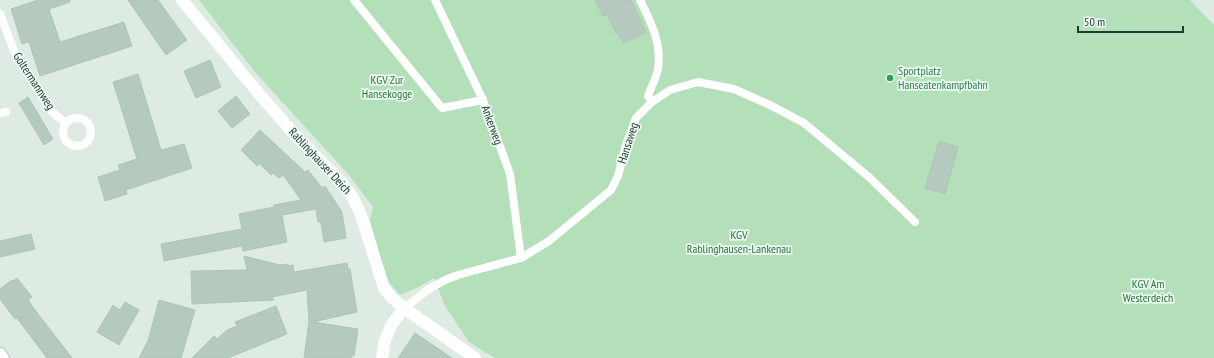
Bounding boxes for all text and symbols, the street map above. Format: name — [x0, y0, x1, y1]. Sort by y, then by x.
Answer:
scale bar — [1078, 8, 1183, 34]
text: 50 m — [1084, 14, 1105, 29]
street label: Goltermannweg — [10, 49, 59, 112]
place label: Sportplatz Hanseatenkampfbahn — [898, 63, 988, 92]
park label: KGV Zur Hansekogge — [362, 72, 412, 101]
marker: Sportplatz Hanseatenkampfbahn — [885, 73, 895, 83]
street label: Ankerweg — [478, 103, 506, 147]
street label: Hansaweg — [614, 120, 641, 165]
street label: Rablinghauser Deich — [286, 124, 355, 197]
park label: KGV Rablinghausen-Lankenau — [687, 227, 791, 256]
park label: KGV Am Westerdeich — [1123, 276, 1173, 305]

